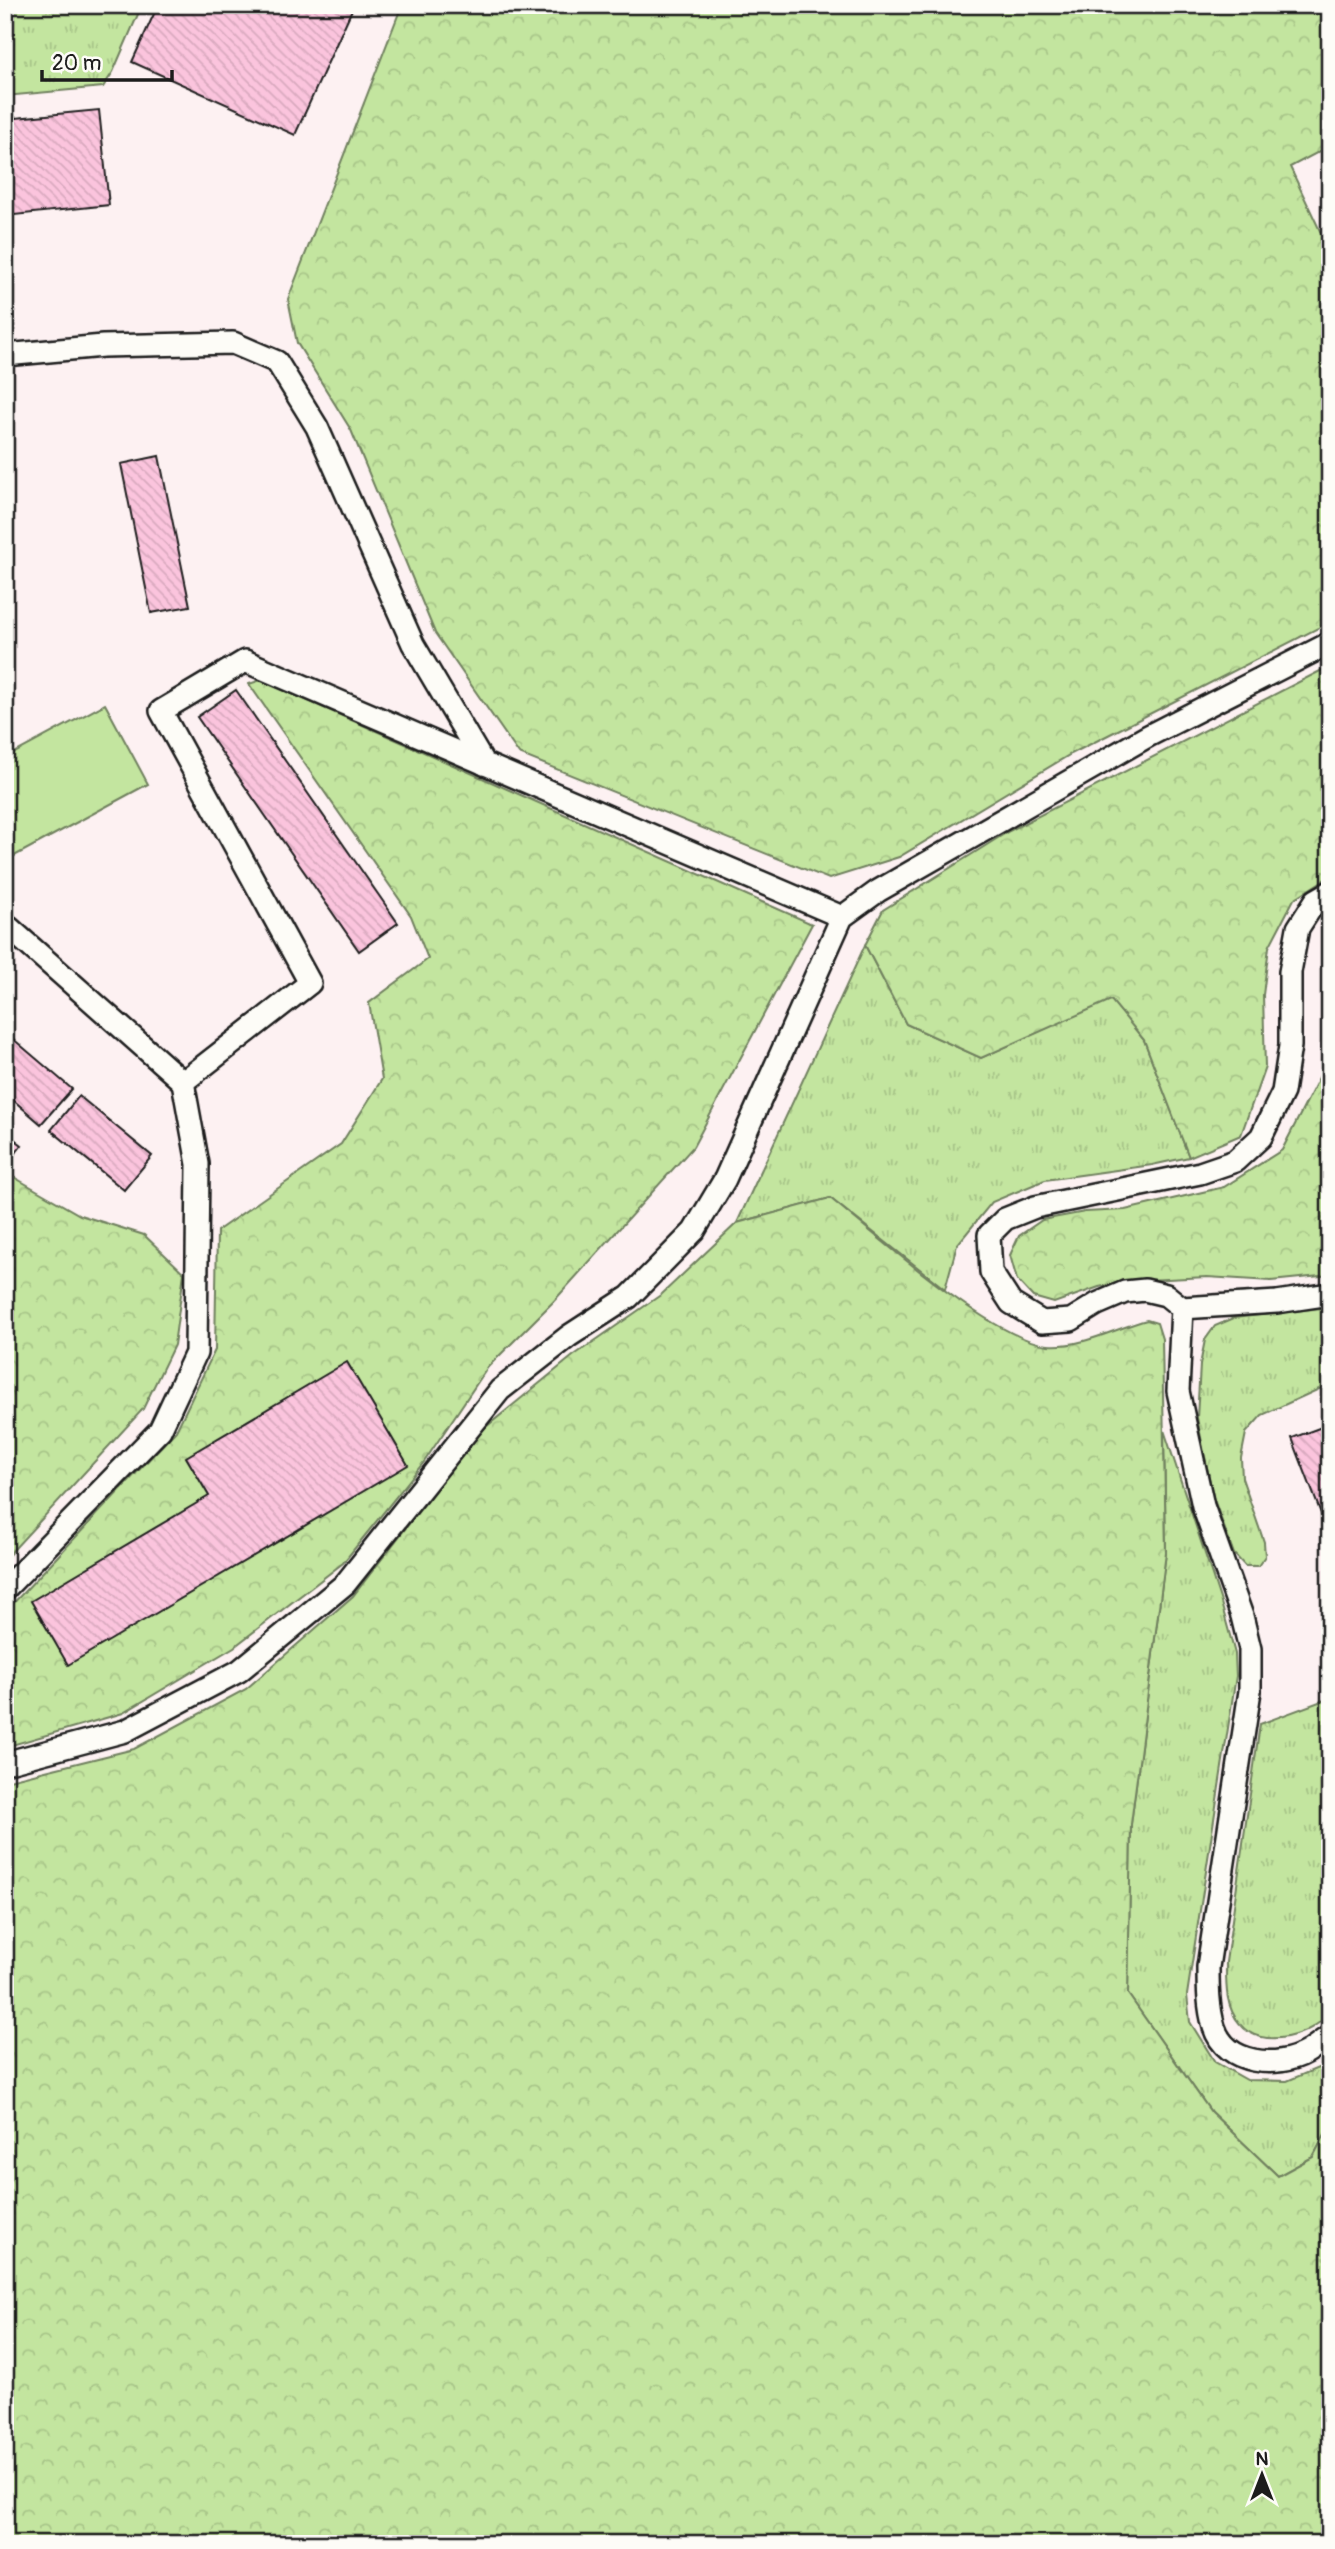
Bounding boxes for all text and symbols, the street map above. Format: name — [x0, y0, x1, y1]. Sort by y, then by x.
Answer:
scale bar — [42, 38, 172, 82]
text: 20 m — [52, 50, 101, 77]
north arrow — [1226, 2440, 1296, 2510]
text: N — [1256, 2447, 1269, 2471]

